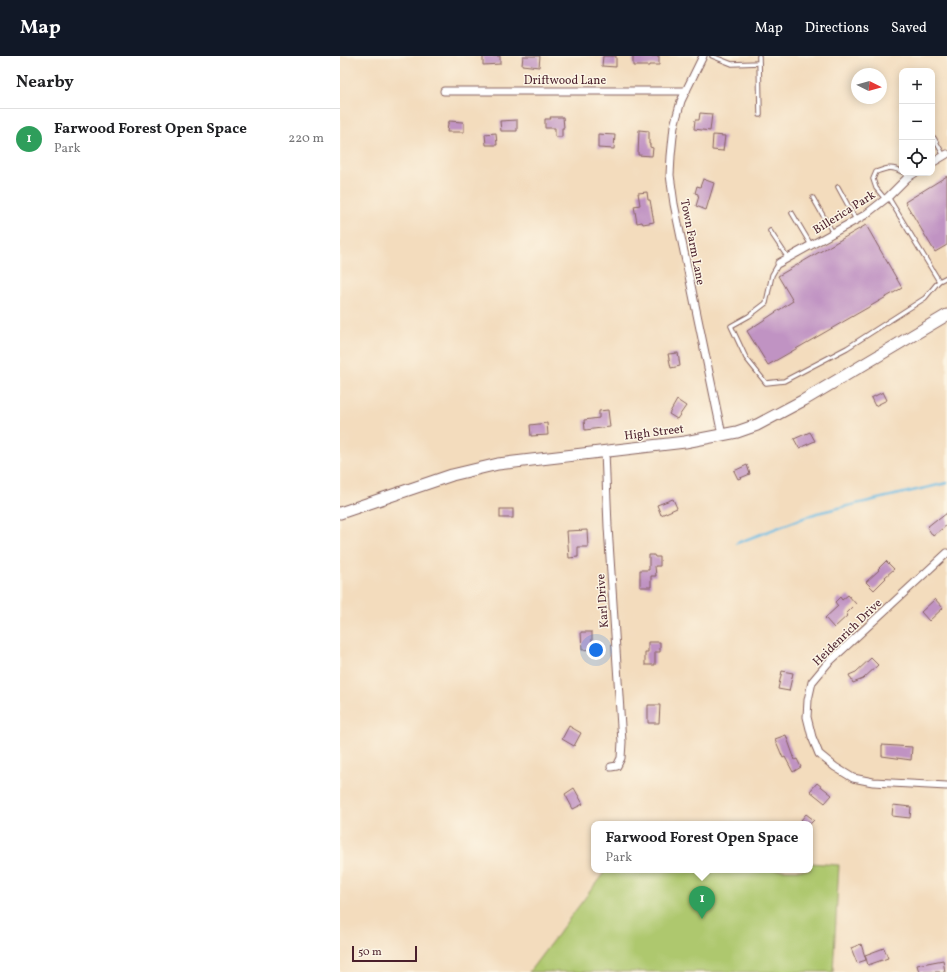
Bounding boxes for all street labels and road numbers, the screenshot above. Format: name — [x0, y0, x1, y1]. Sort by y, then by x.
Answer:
street label: Driftwood Lane — [524, 73, 606, 89]
street label: Billerica Park — [810, 187, 879, 238]
street label: Town Farm Lane — [676, 198, 708, 287]
street label: High Street — [623, 421, 685, 445]
street label: Karl Drive — [593, 573, 613, 629]
street label: Heidenrich Drive — [810, 595, 886, 670]

